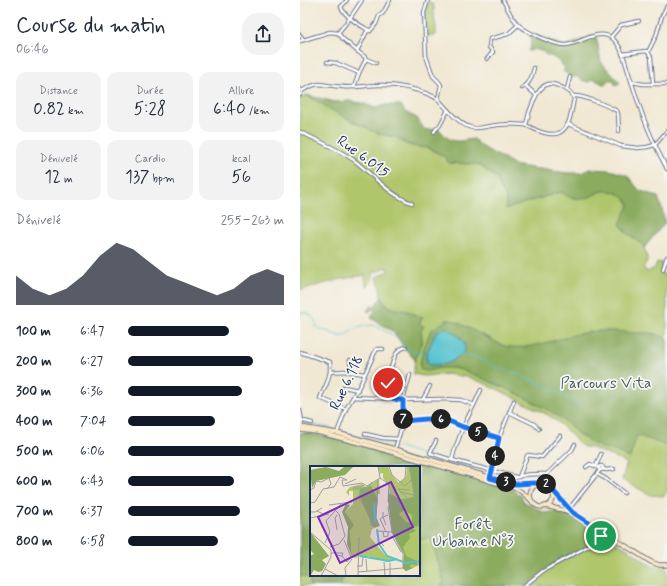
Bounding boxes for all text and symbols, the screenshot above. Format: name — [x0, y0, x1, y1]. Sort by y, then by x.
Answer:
text: Course du matin — [16, 12, 166, 40]
button: share — [242, 13, 284, 55]
text: 06:46 — [16, 41, 49, 58]
text: Distance — [39, 84, 78, 98]
text: Durée — [136, 84, 164, 98]
text: Allure — [228, 84, 255, 98]
text: 0.82 — [33, 98, 65, 120]
text: 5:28 — [134, 98, 166, 120]
text: 6:40 — [213, 98, 246, 120]
text: km — [65, 104, 84, 118]
text: /km — [246, 104, 270, 118]
street label: Rue 6.015 — [333, 131, 393, 183]
text: Dénivelé — [40, 152, 78, 166]
text: Cardio — [135, 152, 165, 166]
text: kcal — [232, 152, 251, 166]
text: 12 — [45, 166, 61, 188]
text: 137 — [125, 166, 150, 188]
text: 56 — [232, 166, 251, 188]
text: m — [61, 172, 73, 186]
text: bpm — [150, 172, 175, 186]
text: Dénivelé — [16, 212, 61, 229]
text: 255–263 m — [221, 212, 284, 229]
text: 100 m — [16, 323, 51, 340]
text: 6:47 — [80, 323, 104, 340]
street label: Rue 6.118 — [325, 352, 369, 414]
text: 200 m — [16, 353, 51, 370]
text: 6:27 — [80, 353, 103, 370]
pin — [371, 366, 405, 400]
icon: check — [377, 372, 399, 394]
park label: Parcours Vita — [561, 374, 651, 394]
text: 300 m — [16, 383, 51, 400]
text: 6:36 — [80, 383, 103, 400]
pin: 7 — [393, 409, 413, 429]
pin: 6 — [431, 409, 451, 429]
text: 7 — [400, 412, 406, 426]
text: 6 — [438, 412, 444, 426]
text: 400 m — [16, 413, 53, 430]
text: 7:04 — [80, 413, 107, 430]
pin: 5 — [468, 422, 488, 442]
text: 5 — [475, 425, 481, 439]
text: 500 m — [16, 443, 53, 460]
text: 6:06 — [80, 443, 105, 460]
pin: 4 — [485, 446, 505, 466]
text: 4 — [492, 449, 498, 463]
inset map — [310, 466, 420, 576]
pin: 3 — [496, 472, 516, 492]
text: 600 m — [16, 473, 52, 490]
text: 6:43 — [80, 473, 103, 490]
pin: 2 — [536, 474, 556, 494]
text: 3 — [504, 475, 508, 489]
text: 2 — [543, 477, 549, 491]
text: 700 m — [16, 503, 53, 520]
text: 6:37 — [80, 503, 103, 520]
park label: Forêt Urbaine N°3 — [432, 515, 514, 552]
pin — [584, 519, 618, 553]
icon: arrive — [590, 525, 612, 547]
text: 800 m — [16, 533, 52, 550]
text: 6:58 — [80, 533, 105, 550]

